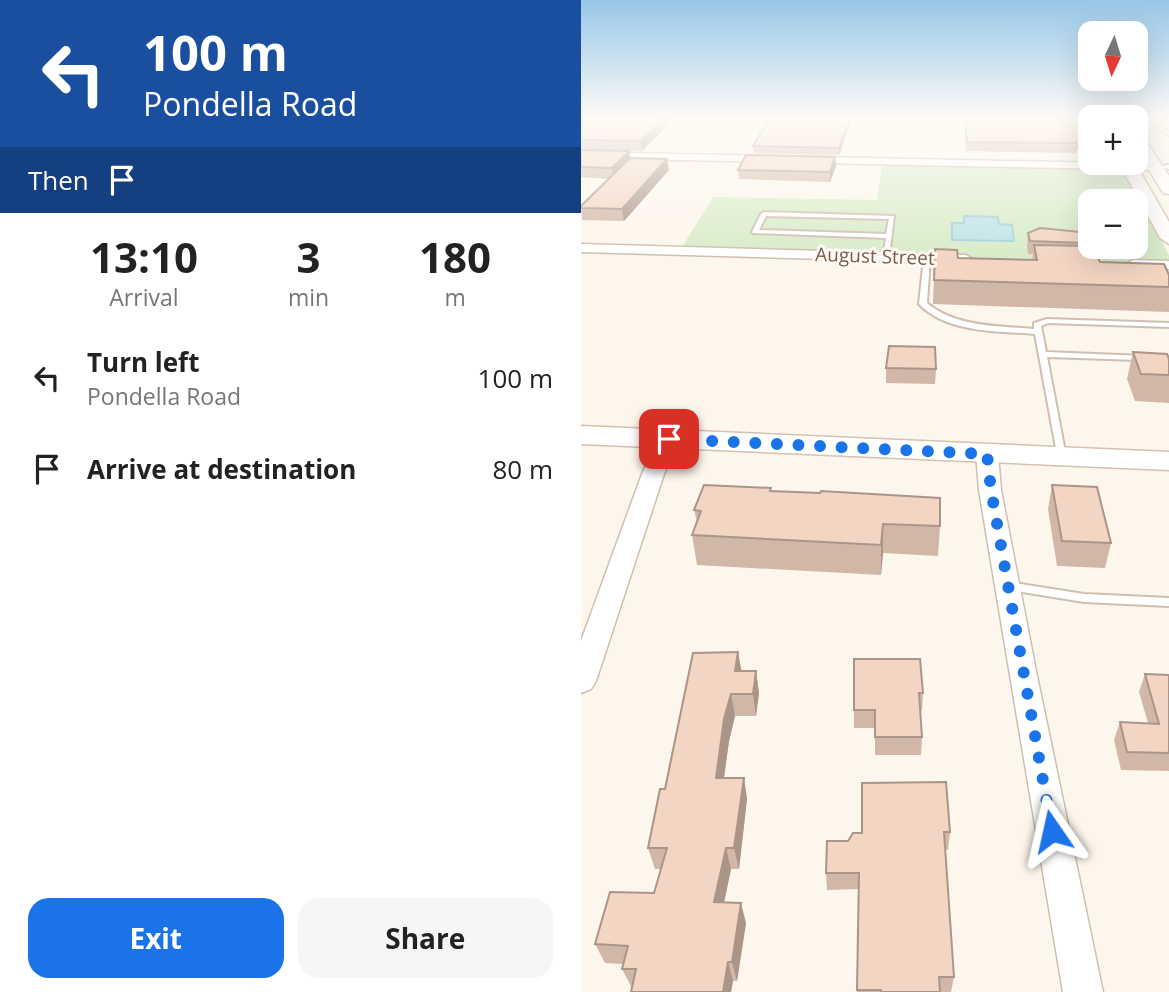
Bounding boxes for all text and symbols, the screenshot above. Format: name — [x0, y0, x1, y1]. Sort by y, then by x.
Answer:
text: 100 m — [143, 19, 288, 85]
north arrow — [1078, 21, 1148, 91]
map controls — [1078, 21, 1148, 259]
icon: left — [28, 28, 119, 119]
text: Pondella Road — [143, 82, 357, 125]
button: + — [1078, 105, 1148, 175]
icon: arrive — [103, 161, 141, 199]
text: Then — [28, 162, 89, 198]
button: − — [1078, 189, 1148, 259]
text: 13:10 — [90, 228, 198, 285]
text: 3 — [296, 228, 321, 285]
text: 180 — [419, 228, 491, 285]
street label: August Street — [815, 241, 935, 271]
text: Arrival — [109, 281, 179, 313]
text: min — [288, 281, 329, 313]
text: m — [444, 281, 466, 313]
text: Turn left — [87, 344, 199, 380]
icon: left — [28, 359, 66, 397]
text: 100 m — [478, 360, 553, 396]
text: Pondella Road — [87, 380, 241, 412]
pin — [639, 409, 699, 469]
icon: arrive — [650, 420, 688, 458]
icon: arrive — [28, 450, 66, 488]
text: Arrive at destination — [87, 451, 356, 487]
text: 80 m — [492, 451, 553, 487]
position arrow — [1015, 794, 1089, 868]
button: Exit — [28, 898, 284, 978]
button: Share — [298, 898, 553, 978]

